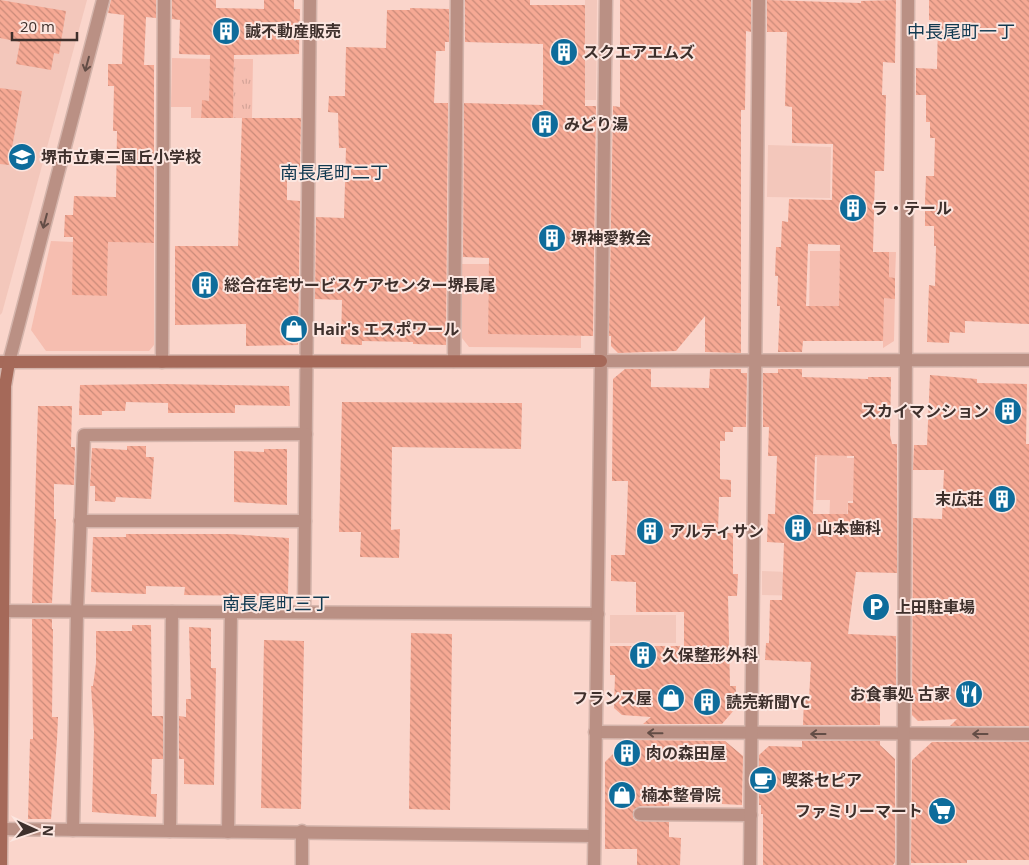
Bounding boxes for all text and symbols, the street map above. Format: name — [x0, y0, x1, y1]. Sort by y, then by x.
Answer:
scale bar — [12, 10, 78, 42]
text: 20 m — [20, 16, 55, 36]
building icon: 誠不動産販売 — [211, 16, 241, 46]
district label: 中長尾町一丁 — [907, 19, 1015, 43]
place label: 誠不動産販売 — [245, 20, 341, 42]
building icon: スクエアエムズ — [549, 37, 579, 67]
place label: スクエアエムズ — [583, 41, 695, 63]
one-way arrow — [81, 56, 91, 72]
building icon: みどり湯 — [530, 109, 560, 139]
place label: みどり湯 — [564, 113, 628, 135]
school or university icon: 堺市立東三国丘小学校 — [7, 142, 37, 172]
place label: 堺市立東三国丘小学校 — [41, 146, 201, 168]
district label: 南長尾町二丁 — [280, 160, 388, 184]
building icon: ラ・テール — [838, 193, 868, 223]
place label: ラ・テール — [872, 197, 952, 219]
one-way arrow — [40, 213, 49, 229]
building icon: 堺神愛教会 — [537, 223, 567, 253]
place label: 堺神愛教会 — [571, 227, 651, 249]
building icon: 総合在宅サービスケアセンター堺長尾 — [190, 270, 220, 300]
place label: 総合在宅サービスケアセンター堺長尾 — [224, 274, 496, 296]
shop icon: Hair's エスポワール — [279, 314, 309, 344]
place label: Hair's エスポワール — [313, 318, 459, 340]
building icon: スカイマンション — [993, 396, 1023, 426]
place label: スカイマンション — [861, 400, 989, 422]
building icon: 末広荘 — [987, 484, 1017, 514]
place label: 末広荘 — [935, 488, 983, 510]
building icon: 山本歯科 — [783, 513, 813, 543]
building icon: アルティサン — [635, 516, 665, 546]
place label: 山本歯科 — [817, 517, 881, 539]
place label: アルティサン — [669, 520, 764, 542]
district label: 南長尾町三丁 — [222, 591, 330, 615]
parking icon: 上田駐車場 — [861, 592, 891, 622]
place label: 上田駐車場 — [895, 596, 975, 618]
building icon: 久保整形外科 — [628, 640, 658, 670]
place label: 久保整形外科 — [662, 644, 758, 666]
restaurant icon: お食事処 古家 — [954, 679, 984, 709]
shop icon: フランス屋 — [656, 683, 686, 713]
place label: お食事処 古家 — [850, 683, 950, 705]
place label: フランス屋 — [572, 687, 652, 709]
building icon: 読売新聞YC — [692, 687, 722, 717]
place label: 読売新聞YC — [726, 691, 810, 713]
one-way arrow — [648, 728, 664, 738]
one-way arrow — [810, 729, 826, 739]
one-way arrow — [973, 729, 989, 739]
building icon: 肉の森田屋 — [612, 738, 642, 768]
place label: 肉の森田屋 — [646, 742, 726, 764]
cafe icon: 喫茶セピア — [748, 765, 778, 795]
place label: 喫茶セピア — [782, 769, 862, 791]
shop icon: 楠本整骨院 — [607, 780, 637, 810]
place label: 楠本整骨院 — [641, 784, 721, 806]
supermarket icon: ファミリーマート — [927, 796, 957, 826]
place label: ファミリーマート — [795, 800, 923, 822]
north arrow — [10, 805, 60, 855]
text: N — [39, 825, 58, 837]

